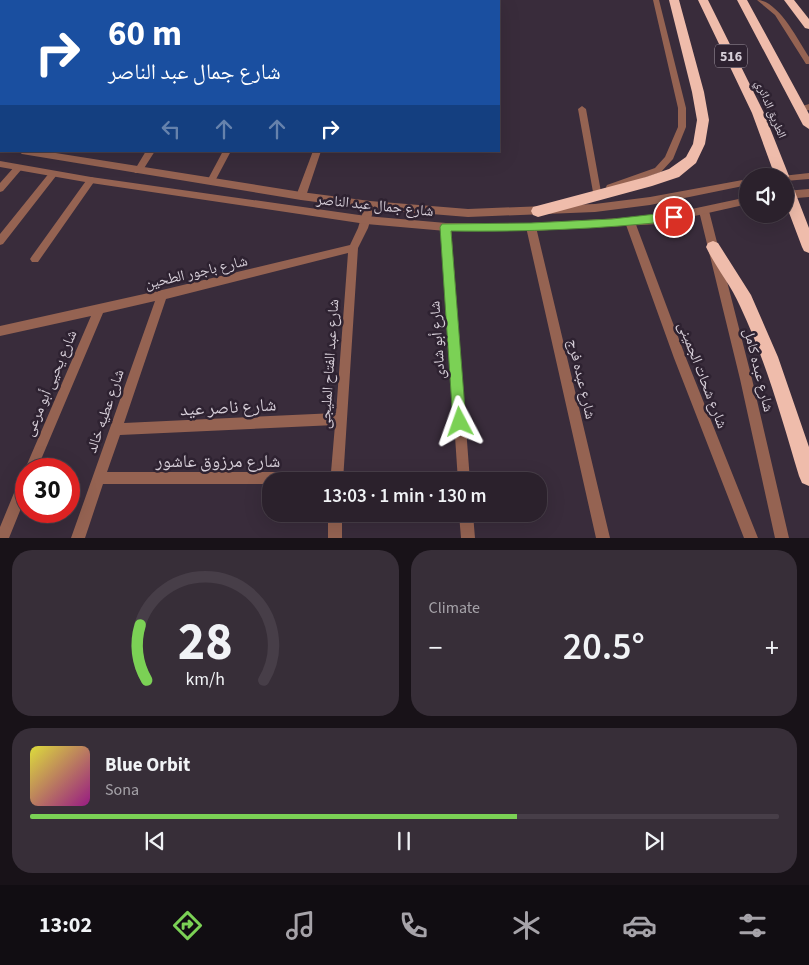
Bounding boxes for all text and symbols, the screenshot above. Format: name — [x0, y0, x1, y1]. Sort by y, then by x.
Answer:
text: 60 m — [108, 9, 182, 59]
icon: right — [25, 20, 90, 85]
road number: 516 — [715, 44, 747, 68]
text: شارع جمال عبد الناصر — [108, 56, 281, 88]
street label: الطريق الدائري — [750, 78, 790, 141]
icon: left — [157, 115, 185, 143]
icon: ahead — [210, 115, 238, 143]
icon: ahead — [263, 115, 291, 143]
icon: right — [316, 115, 344, 143]
map controls — [739, 168, 794, 223]
button: sound — [739, 168, 794, 223]
street label: شارع جمال عبد الناصر — [314, 189, 435, 222]
pin — [653, 196, 695, 238]
icon: arrive — [660, 203, 688, 231]
street label: شارع باجور الطحين — [143, 250, 250, 295]
street label: شارع عبد الفتاح المليجى — [314, 298, 345, 430]
street label: شارع أبو شادى — [424, 300, 451, 380]
street label: شارع شحات الجمينى — [673, 319, 733, 432]
street label: شارع عبده كامل — [738, 326, 779, 414]
street label: شارع يحيى أبو مرعى — [19, 327, 82, 440]
street label: شارع عبده فرج — [562, 337, 601, 421]
street label: شارع عطيه خالد — [81, 366, 130, 456]
street label: شارع ناصر عيد — [179, 392, 277, 423]
position arrow — [433, 395, 485, 447]
street label: شارع مرزوق عاشور — [155, 449, 280, 474]
speed limit sign: 30 — [15, 458, 80, 523]
text: 13:03 · 1 min · 130 m — [322, 483, 487, 510]
text: Climate — [429, 597, 480, 619]
text: 28 — [178, 606, 233, 680]
text: 20.5° — [563, 620, 645, 674]
text: − — [429, 628, 442, 668]
text: + — [765, 628, 779, 668]
text: km/h — [185, 667, 225, 692]
text: Blue Orbit — [105, 752, 190, 779]
text: Sona — [105, 779, 139, 801]
icon: previous — [141, 827, 169, 855]
icon: pause — [390, 827, 418, 855]
icon: next — [640, 827, 668, 855]
icon: directions — [170, 908, 205, 943]
icon: music — [283, 908, 318, 943]
icon: phone — [396, 908, 431, 943]
icon: climate — [509, 908, 544, 943]
icon: car — [622, 908, 657, 943]
icon: filters — [735, 908, 770, 943]
text: 13:02 — [39, 909, 92, 941]

